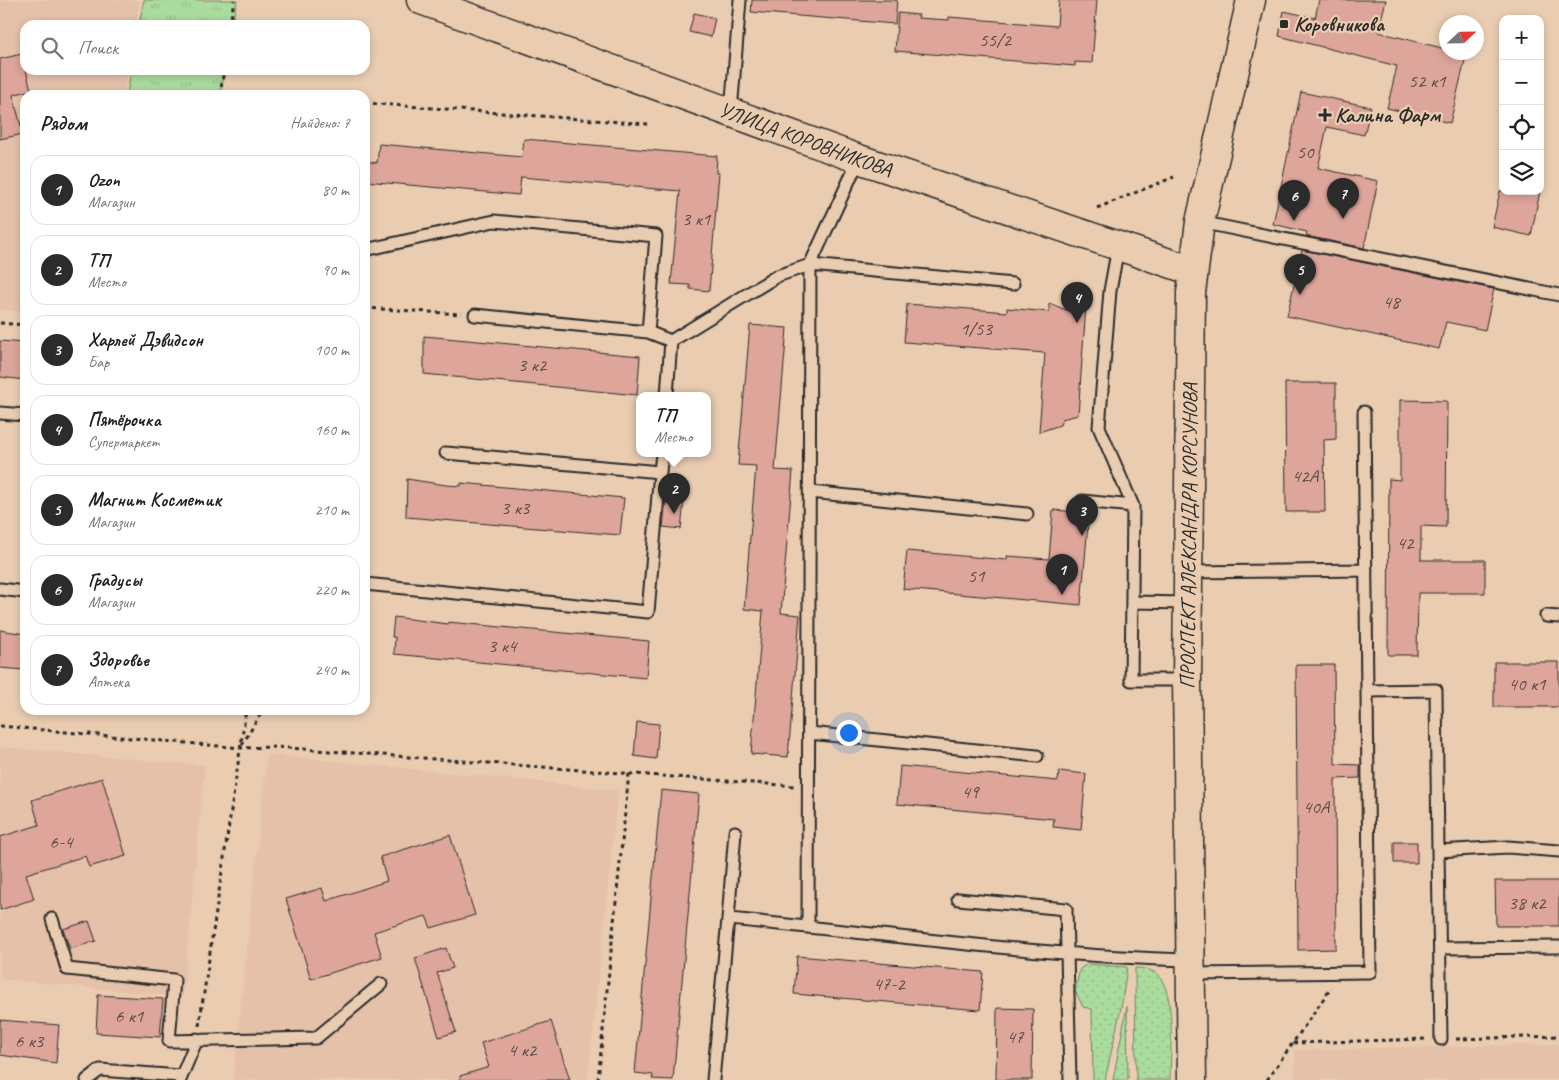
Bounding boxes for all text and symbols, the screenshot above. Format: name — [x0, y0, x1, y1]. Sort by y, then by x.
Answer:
place label: Коровникова — [1294, 11, 1386, 37]
north arrow — [1439, 15, 1484, 60]
map controls — [1499, 15, 1544, 195]
button: + — [1499, 15, 1544, 60]
marker: Коровникова — [1278, 18, 1290, 30]
search box — [20, 20, 370, 75]
house number: 55/2 — [979, 28, 1012, 52]
icon: search — [38, 34, 66, 62]
text: Поиск — [78, 36, 118, 60]
button: − — [1499, 60, 1544, 105]
house number: 52 к1 — [1408, 69, 1447, 93]
street label: УЛИЦА КОРОВНИКОВА — [715, 96, 896, 182]
place label: Калина Фарм — [1335, 102, 1442, 128]
button: locate — [1499, 105, 1544, 150]
marker: Калина Фарм — [1319, 109, 1331, 121]
text: Рядом — [40, 110, 87, 136]
text: Найдено: 7 — [290, 113, 350, 133]
house number: 50 — [1296, 140, 1315, 164]
button: layers — [1499, 150, 1544, 195]
text: Ozon — [88, 168, 120, 192]
pin: 7 — [1327, 178, 1359, 219]
text: 1 — [53, 180, 61, 200]
text: 80 m — [322, 180, 349, 200]
pin: 6 — [1278, 180, 1310, 221]
text: Магазин — [88, 192, 135, 212]
house number: 3 к1 — [682, 207, 712, 231]
text: ТП — [88, 248, 109, 272]
pin: 5 — [1284, 254, 1316, 295]
text: 2 — [53, 260, 61, 280]
text: 90 m — [322, 260, 349, 280]
text: Место — [88, 272, 126, 292]
pin: 4 — [1061, 282, 1093, 323]
house number: 48 — [1382, 290, 1402, 314]
house number: 1/53 — [960, 317, 993, 341]
text: Харлей Дэвидсон — [88, 328, 203, 352]
text: 3 — [53, 340, 61, 360]
text: 100 m — [315, 340, 349, 360]
text: Бар — [88, 352, 109, 372]
house number: 3 к2 — [518, 353, 548, 377]
street label: ПРОСПЕКТ АЛЕКСАНДРА КОРСУНОВА — [1174, 381, 1203, 689]
popup — [636, 392, 711, 457]
text: ТП — [655, 403, 676, 427]
text: Пятёрочка — [88, 408, 161, 432]
text: 4 — [53, 420, 61, 440]
text: 160 m — [315, 420, 349, 440]
text: Место — [655, 427, 692, 447]
text: Супермаркет — [88, 432, 159, 452]
house number: 42А — [1292, 464, 1320, 488]
pin: 2 — [658, 473, 690, 514]
text: Магнит Косметик — [88, 488, 221, 512]
pin: 3 — [1066, 495, 1098, 536]
house number: 3 к3 — [501, 496, 531, 520]
text: 5 — [54, 500, 60, 520]
text: 210 m — [315, 500, 349, 520]
text: Магазин — [88, 512, 135, 532]
house number: 42 — [1396, 531, 1415, 555]
pin: 1 — [1046, 554, 1078, 595]
house number: 51 — [967, 564, 986, 588]
text: Градусы — [88, 568, 142, 592]
text: 6 — [53, 580, 61, 600]
text: 220 m — [315, 580, 349, 600]
text: Магазин — [88, 592, 135, 612]
house number: 3 к4 — [488, 634, 519, 658]
text: Здоровье — [88, 648, 149, 672]
text: 7 — [53, 660, 61, 680]
text: 240 m — [315, 660, 349, 680]
text: Аптека — [88, 672, 129, 692]
house number: 40 к1 — [1508, 672, 1547, 696]
your location — [836, 720, 862, 746]
house number: 49 — [961, 780, 980, 804]
house number: 40А — [1303, 795, 1331, 819]
house number: 6-4 — [49, 830, 75, 854]
house number: 38 к2 — [1508, 891, 1547, 915]
house number: 47-2 — [873, 972, 906, 996]
house number: 6 к1 — [115, 1004, 145, 1028]
house number: 47 — [1006, 1025, 1025, 1049]
house number: 6 к3 — [15, 1029, 45, 1053]
house number: 4 к2 — [508, 1038, 538, 1062]

